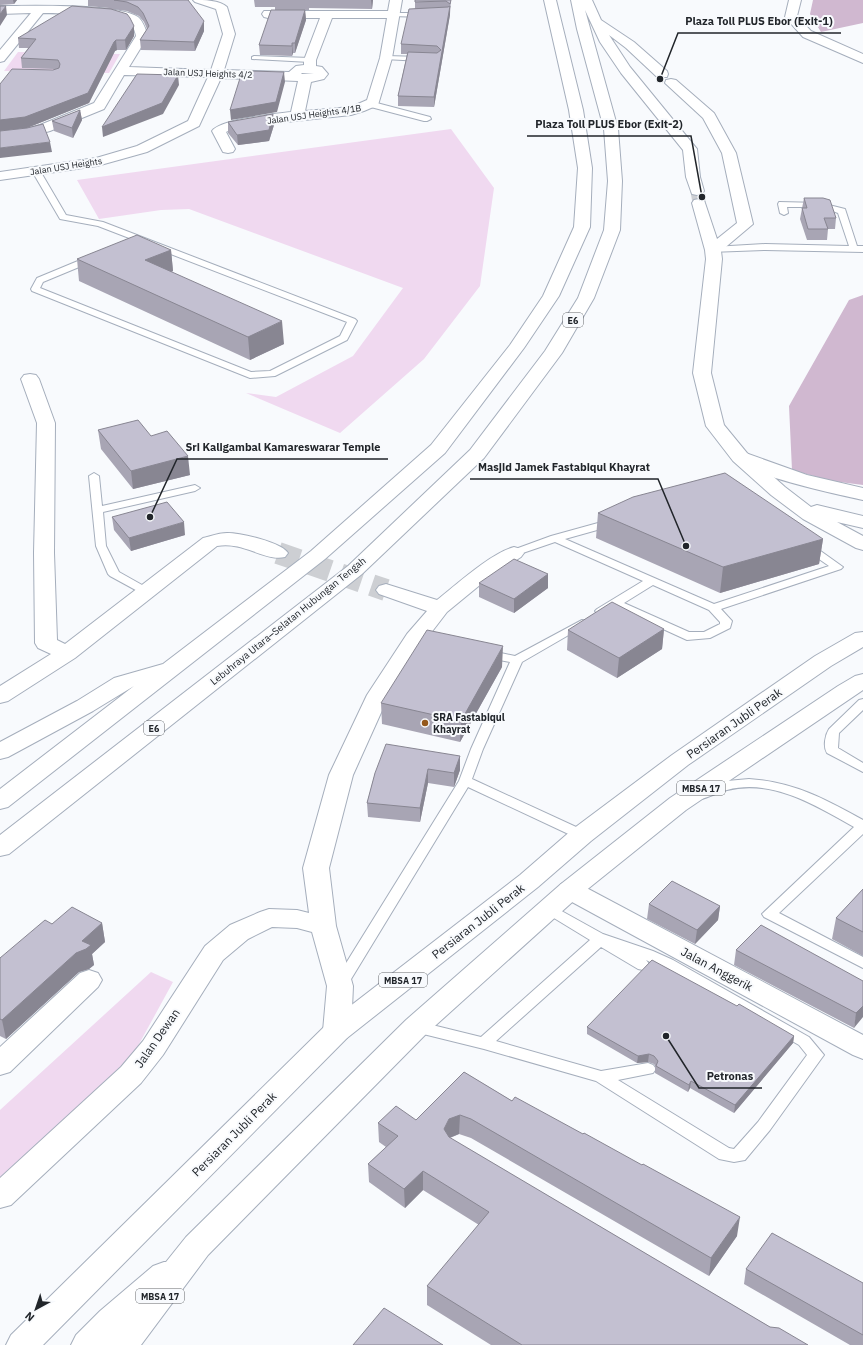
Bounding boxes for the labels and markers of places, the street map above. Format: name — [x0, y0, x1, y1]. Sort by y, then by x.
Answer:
callout: Plaza Toll PLUS Ebor (Exit-1) — [678, 10, 841, 33]
callout: Plaza Toll PLUS Ebor (Exit-2) — [527, 113, 691, 136]
callout: Sri Kaligambal Kamareswarar Temple — [177, 436, 388, 459]
callout: Masjid Jamek Fastabiqul Khayrat — [470, 456, 658, 479]
place label: SRA Fastabiqul Khayrat — [433, 711, 505, 736]
marker: SRA Fastabiqul Khayrat — [420, 718, 430, 728]
callout: Petronas — [699, 1065, 762, 1088]

